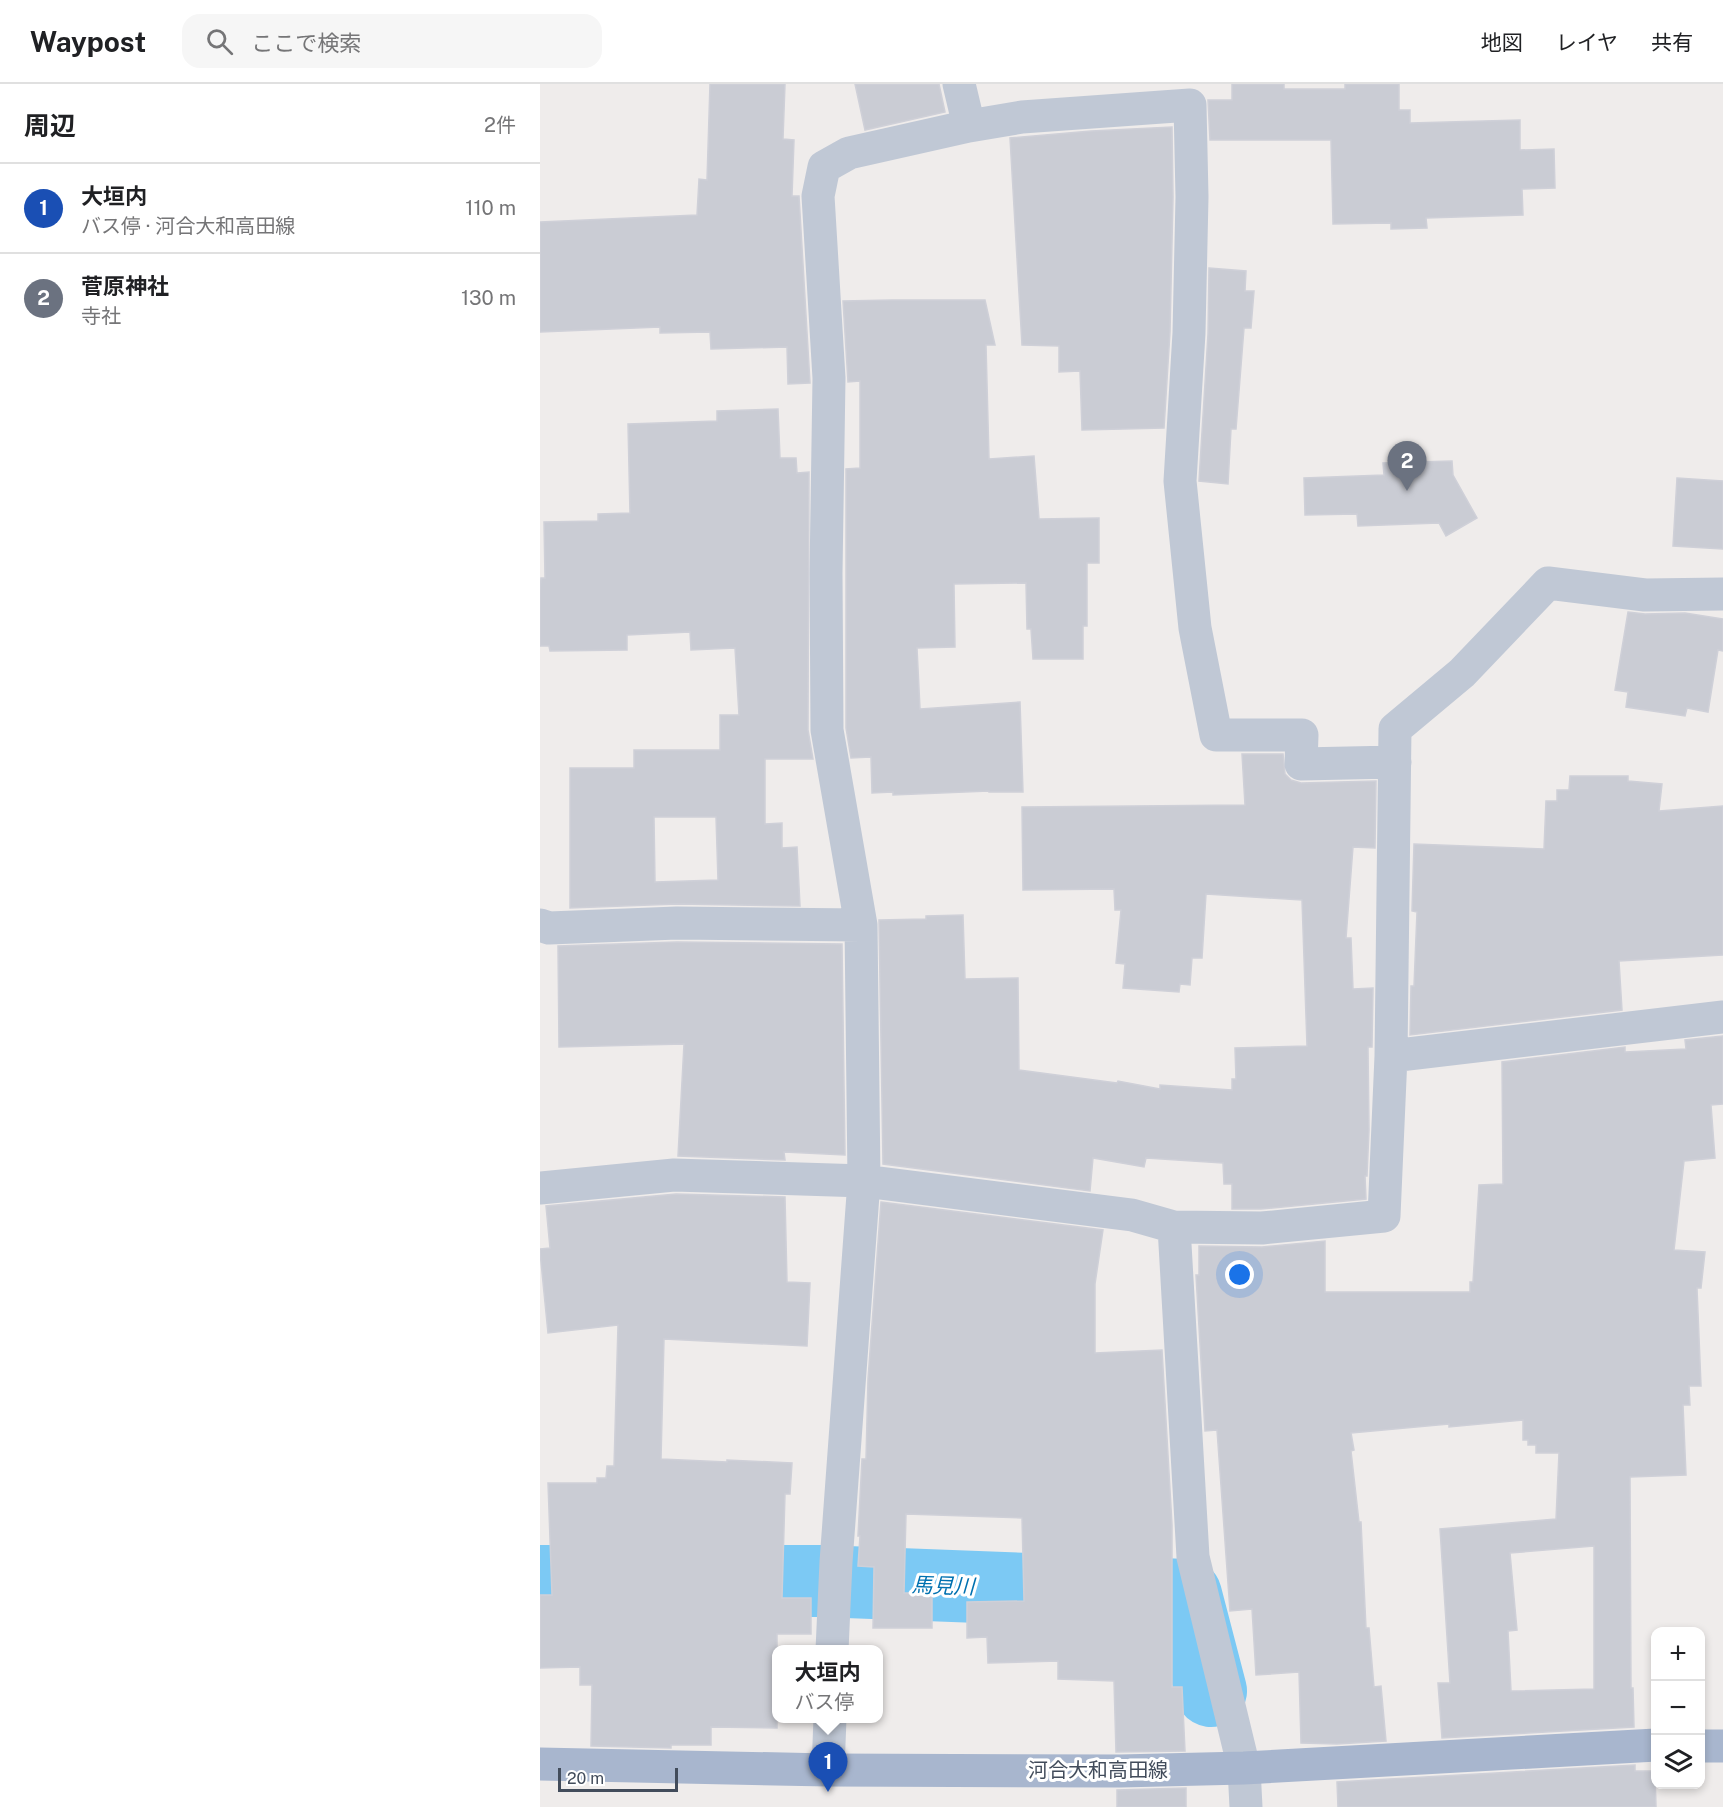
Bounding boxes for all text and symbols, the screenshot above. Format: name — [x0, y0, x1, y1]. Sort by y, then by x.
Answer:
search box — [182, 14, 602, 68]
text: Waypost — [30, 25, 146, 58]
icon: search — [203, 25, 236, 58]
text: ここで検索 — [251, 30, 361, 56]
text: 地図 — [1481, 30, 1523, 55]
text: レイヤ — [1556, 30, 1618, 55]
text: 共有 — [1651, 30, 1693, 55]
text: 周辺 — [24, 110, 76, 141]
text: 2件 — [484, 113, 516, 137]
text: 大垣内 — [81, 183, 147, 209]
text: 1 — [39, 196, 48, 220]
text: 110 m — [465, 196, 516, 220]
text: バス停 · 河合大和高田線 — [81, 214, 295, 238]
text: 菅原神社 — [81, 273, 169, 299]
text: 2 — [37, 286, 50, 310]
text: 130 m — [461, 286, 516, 310]
text: 寺社 — [81, 304, 121, 328]
pin: 2 — [1388, 442, 1426, 491]
your location — [1225, 1260, 1254, 1289]
water label: 馬見川 — [911, 1572, 977, 1599]
map controls — [1651, 1627, 1705, 1789]
button: + — [1651, 1627, 1705, 1681]
popup — [772, 1645, 883, 1723]
text: 大垣内 — [794, 1659, 861, 1685]
button: − — [1651, 1681, 1705, 1735]
text: バス停 — [794, 1690, 854, 1714]
button: layers — [1651, 1735, 1705, 1789]
pin: 1 — [808, 1742, 848, 1792]
street label: 河合大和高田線 — [1028, 1758, 1168, 1782]
scale bar — [558, 1765, 678, 1792]
text: 20 m — [567, 1769, 604, 1788]

